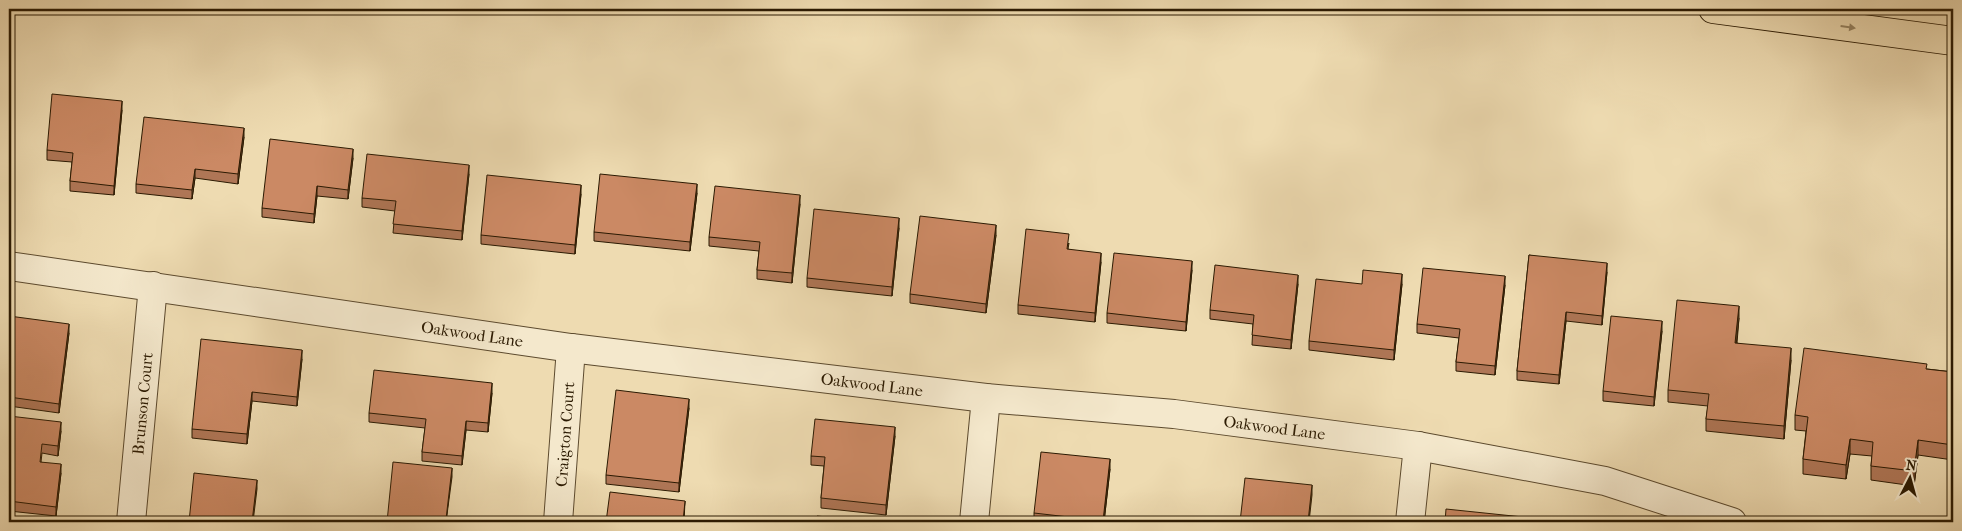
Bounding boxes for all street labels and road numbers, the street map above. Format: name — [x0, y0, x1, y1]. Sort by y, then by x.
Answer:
street label: Oakwood Lane — [420, 317, 524, 351]
street label: Brunson Court — [128, 351, 157, 456]
street label: Oakwood Lane — [820, 369, 924, 400]
street label: Craigton Court — [552, 381, 578, 487]
street label: Oakwood Lane — [1222, 412, 1327, 444]

